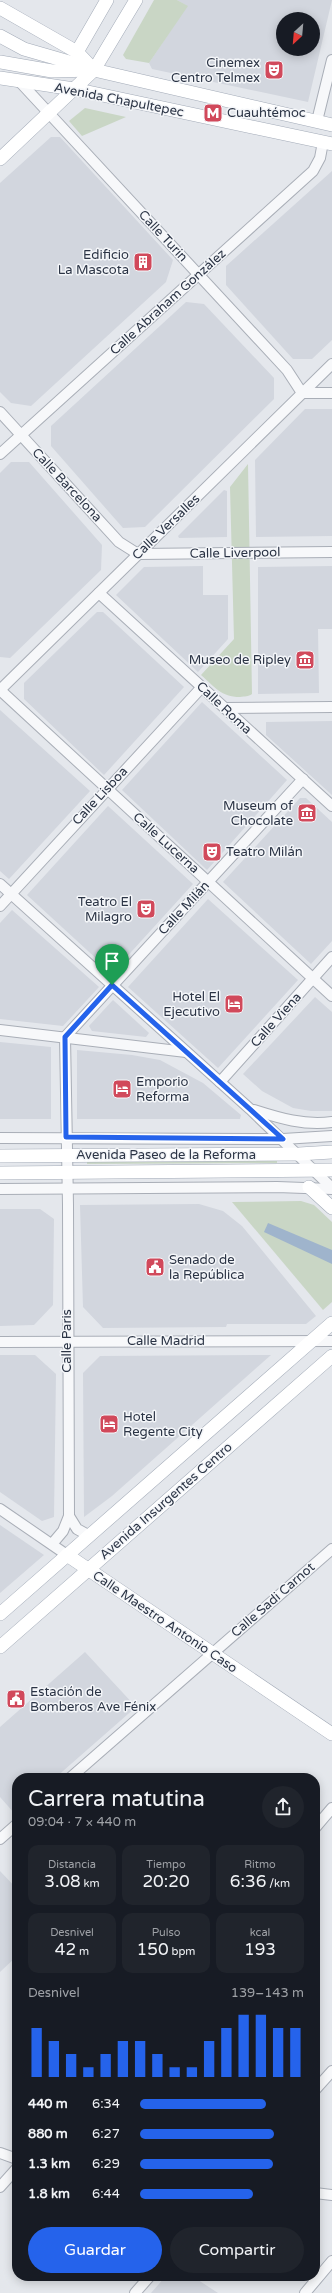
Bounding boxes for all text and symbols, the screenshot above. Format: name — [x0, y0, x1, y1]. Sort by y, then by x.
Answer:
north arrow — [276, 12, 320, 56]
map controls — [276, 12, 320, 56]
place label: Cinemex Centro Telmex — [171, 55, 260, 86]
theatre icon: Cinemex Centro Telmex — [263, 59, 285, 81]
street label: Avenida Chapultepec — [53, 80, 185, 120]
metro station icon: Cuauhtémoc — [202, 102, 224, 124]
place label: Cuauhtémoc — [227, 105, 306, 121]
street label: Calle Turin — [135, 207, 191, 265]
street label: Calle Abraham González — [107, 246, 229, 358]
place label: Edificio La Mascota — [58, 247, 129, 278]
building icon: Edificio La Mascota — [132, 251, 154, 273]
street label: Calle Barcelona — [29, 445, 105, 525]
street label: Calle Versalles — [129, 491, 203, 563]
street label: Calle Liverpool — [190, 544, 280, 562]
museum icon: Museo de Ripley — [294, 649, 316, 671]
place label: Museo de Ripley — [189, 652, 291, 668]
street label: Calle Roma — [193, 678, 255, 738]
street label: Calle Lisboa — [69, 764, 131, 828]
place label: Museum of Chocolate — [223, 798, 293, 829]
museum icon: Museum of Chocolate — [296, 802, 318, 824]
street label: Calle Lucerna — [130, 809, 202, 877]
theatre icon: Teatro Milán — [201, 841, 223, 863]
place label: Teatro Milán — [226, 844, 303, 860]
street label: Calle Milán — [155, 878, 213, 938]
place label: Teatro El Milagro — [78, 894, 132, 925]
theatre icon: Teatro El Milagro — [135, 898, 157, 920]
pin — [95, 944, 129, 985]
icon: arrive — [101, 950, 123, 972]
place label: Hotel El Ejecutivo — [163, 989, 220, 1020]
street label: Calle Viena — [247, 989, 305, 1051]
hotel icon: Hotel El Ejecutivo — [223, 993, 245, 1015]
place label: Emporio Reforma — [136, 1074, 189, 1105]
hotel icon: Emporio Reforma — [111, 1078, 133, 1100]
street label: Avenida Paseo de la Reforma — [76, 1147, 256, 1163]
place label: Senado de la República — [169, 1252, 245, 1283]
public building icon: Senado de la República — [144, 1256, 166, 1278]
street label: Calle Paris — [59, 1309, 75, 1373]
street label: Calle Madrid — [127, 1333, 205, 1349]
place label: Hotel Regente City — [123, 1409, 203, 1440]
hotel icon: Hotel Regente City — [98, 1413, 120, 1435]
street label: Avenida Insurgentes Centro — [96, 1439, 236, 1563]
street label: Calle Sadi Carnot — [228, 1559, 318, 1641]
street label: Calle Maestro Antonio Caso — [90, 1568, 240, 1677]
place label: Estación de Bomberos Ave Fénix — [30, 1684, 156, 1715]
public building icon: Estación de Bomberos Ave Fénix — [5, 1688, 27, 1710]
text: Carrera matutina — [28, 1786, 205, 1812]
button: share — [262, 1786, 304, 1828]
text: 09:04 · 7 × 440 m — [28, 1814, 136, 1830]
text: Distancia — [48, 1858, 96, 1871]
text: Tiempo — [146, 1858, 186, 1871]
text: Ritmo — [244, 1858, 276, 1871]
text: 3.08 — [44, 1871, 81, 1892]
text: 20:20 — [142, 1871, 190, 1892]
text: 6:36 — [230, 1871, 266, 1892]
text: km — [81, 1877, 100, 1890]
text: /km — [266, 1877, 290, 1890]
text: Desnivel — [50, 1926, 94, 1939]
text: Pulso — [152, 1926, 180, 1939]
text: kcal — [250, 1926, 270, 1939]
text: 42 — [55, 1939, 76, 1960]
text: 150 — [137, 1939, 169, 1960]
text: 193 — [244, 1939, 276, 1960]
text: m — [76, 1945, 89, 1958]
text: bpm — [169, 1945, 195, 1958]
text: Desnivel — [28, 1985, 80, 2001]
text: 139–143 m — [231, 1985, 304, 2001]
text: 440 m — [28, 2096, 68, 2112]
text: 6:34 — [92, 2096, 120, 2112]
text: 880 m — [28, 2126, 68, 2142]
text: 6:27 — [92, 2126, 120, 2142]
text: 1.3 km — [28, 2156, 70, 2172]
text: 6:29 — [92, 2156, 120, 2172]
text: 1.8 km — [28, 2186, 70, 2202]
text: 6:44 — [92, 2186, 120, 2202]
button: Guardar — [28, 2227, 162, 2273]
button: Compartir — [170, 2227, 304, 2273]

